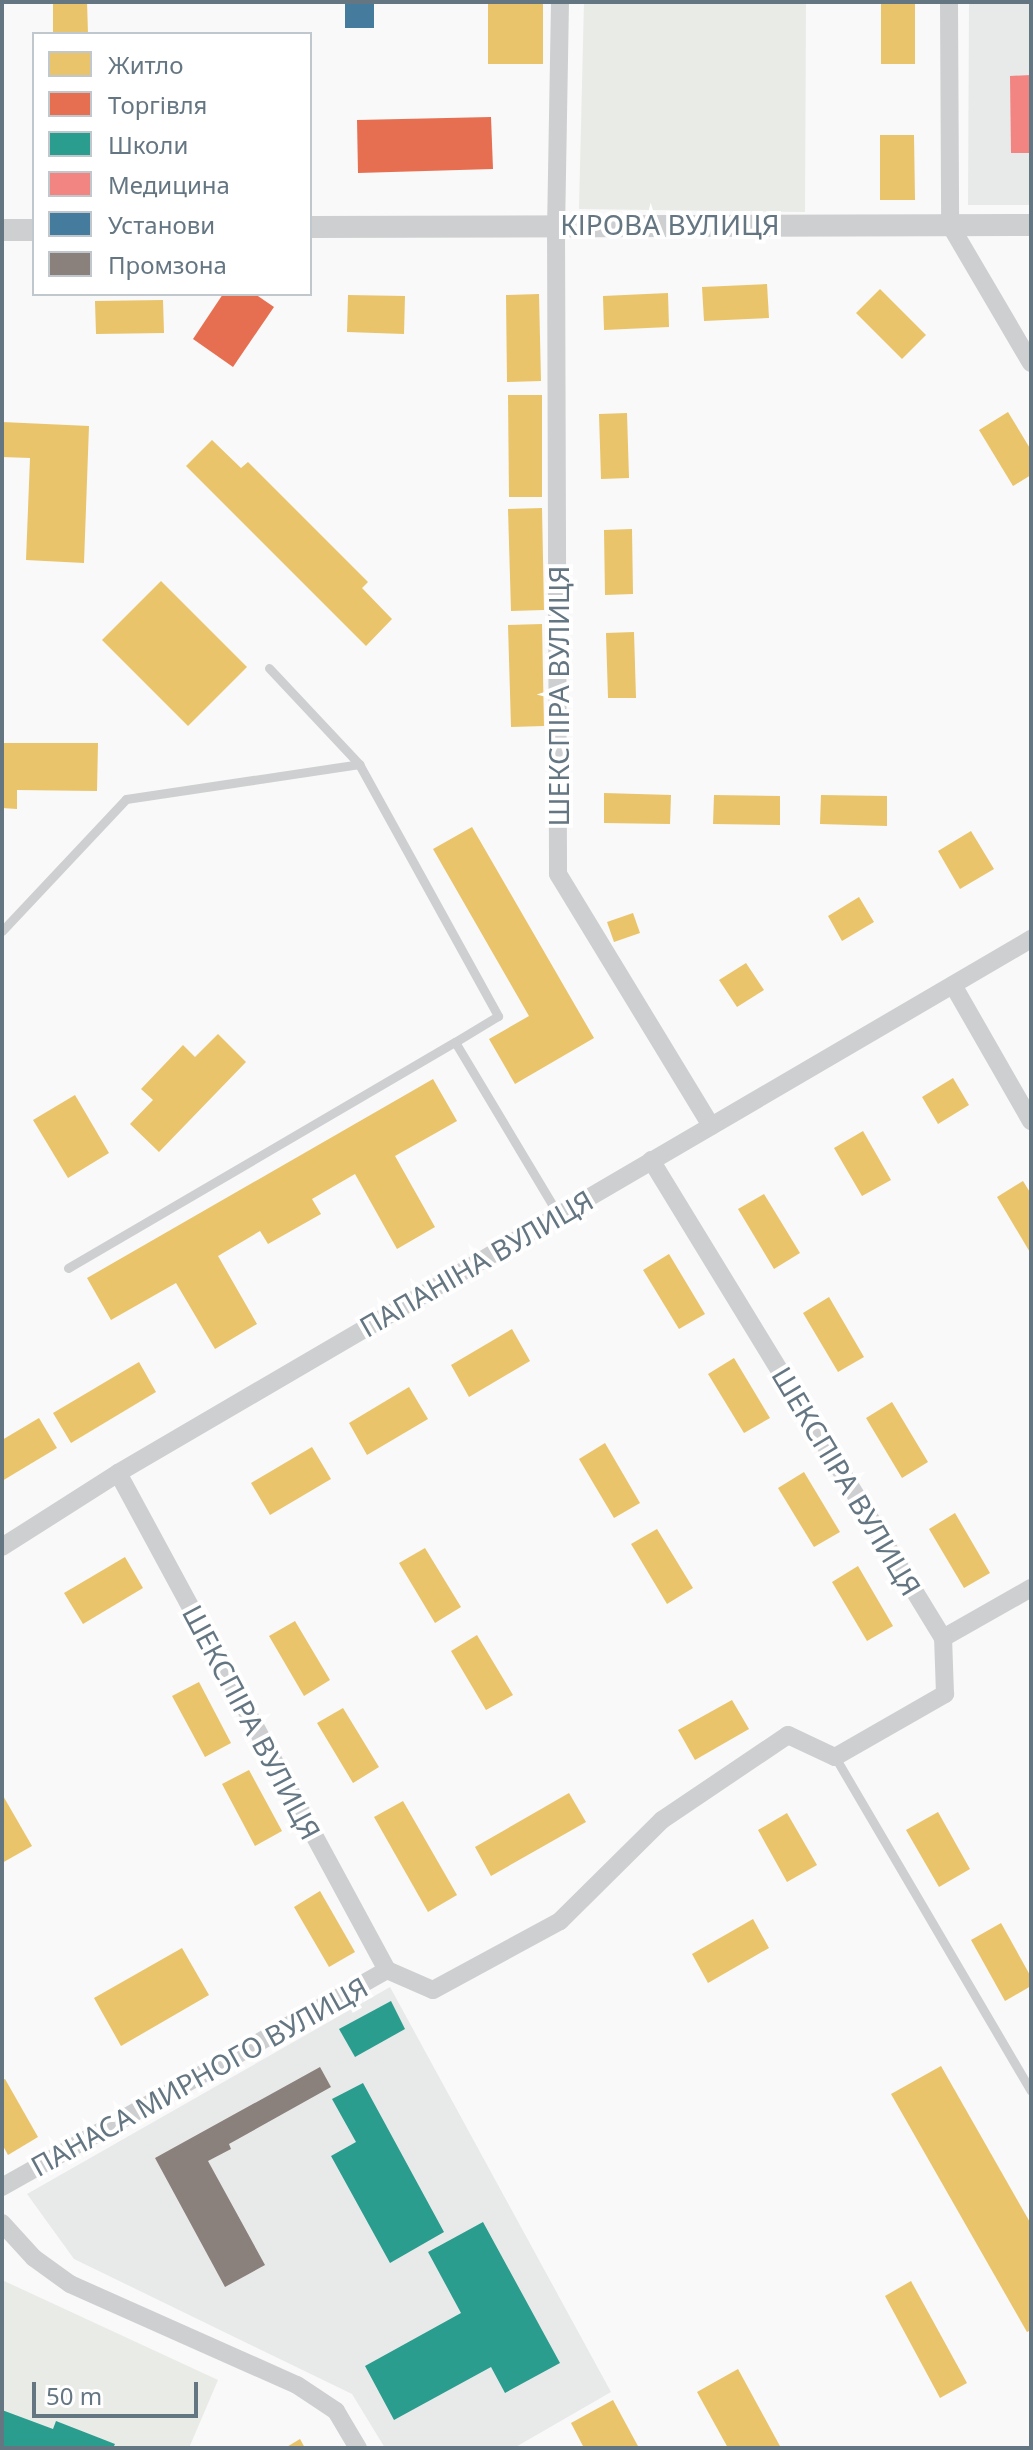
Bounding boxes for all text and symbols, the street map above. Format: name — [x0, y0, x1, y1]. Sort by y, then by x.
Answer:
legend — [32, 32, 312, 296]
text: Житло — [108, 48, 183, 81]
text: Торгівля — [108, 88, 207, 121]
text: Школи — [108, 128, 188, 161]
text: Медицина — [108, 168, 230, 201]
street label: КІРОВА ВУЛИЦЯ — [560, 207, 780, 241]
text: Установи — [108, 208, 215, 241]
text: Промзона — [108, 248, 227, 281]
street label: ШЕКСПІРА ВУЛИЦЯ — [541, 566, 575, 826]
street label: ПАПАНІНА ВУЛИЦЯ — [353, 1183, 599, 1343]
street label: ШЕКСПІРА ВУЛИЦЯ — [765, 1361, 929, 1601]
street label: ШЕКСПІРА ВУЛИЦЯ — [176, 1599, 328, 1845]
street label: ПАНАСА МИРНОГО ВУЛИЦЯ — [25, 1969, 373, 2183]
scale bar — [36, 2366, 202, 2416]
text: 50 m — [46, 2379, 102, 2412]

